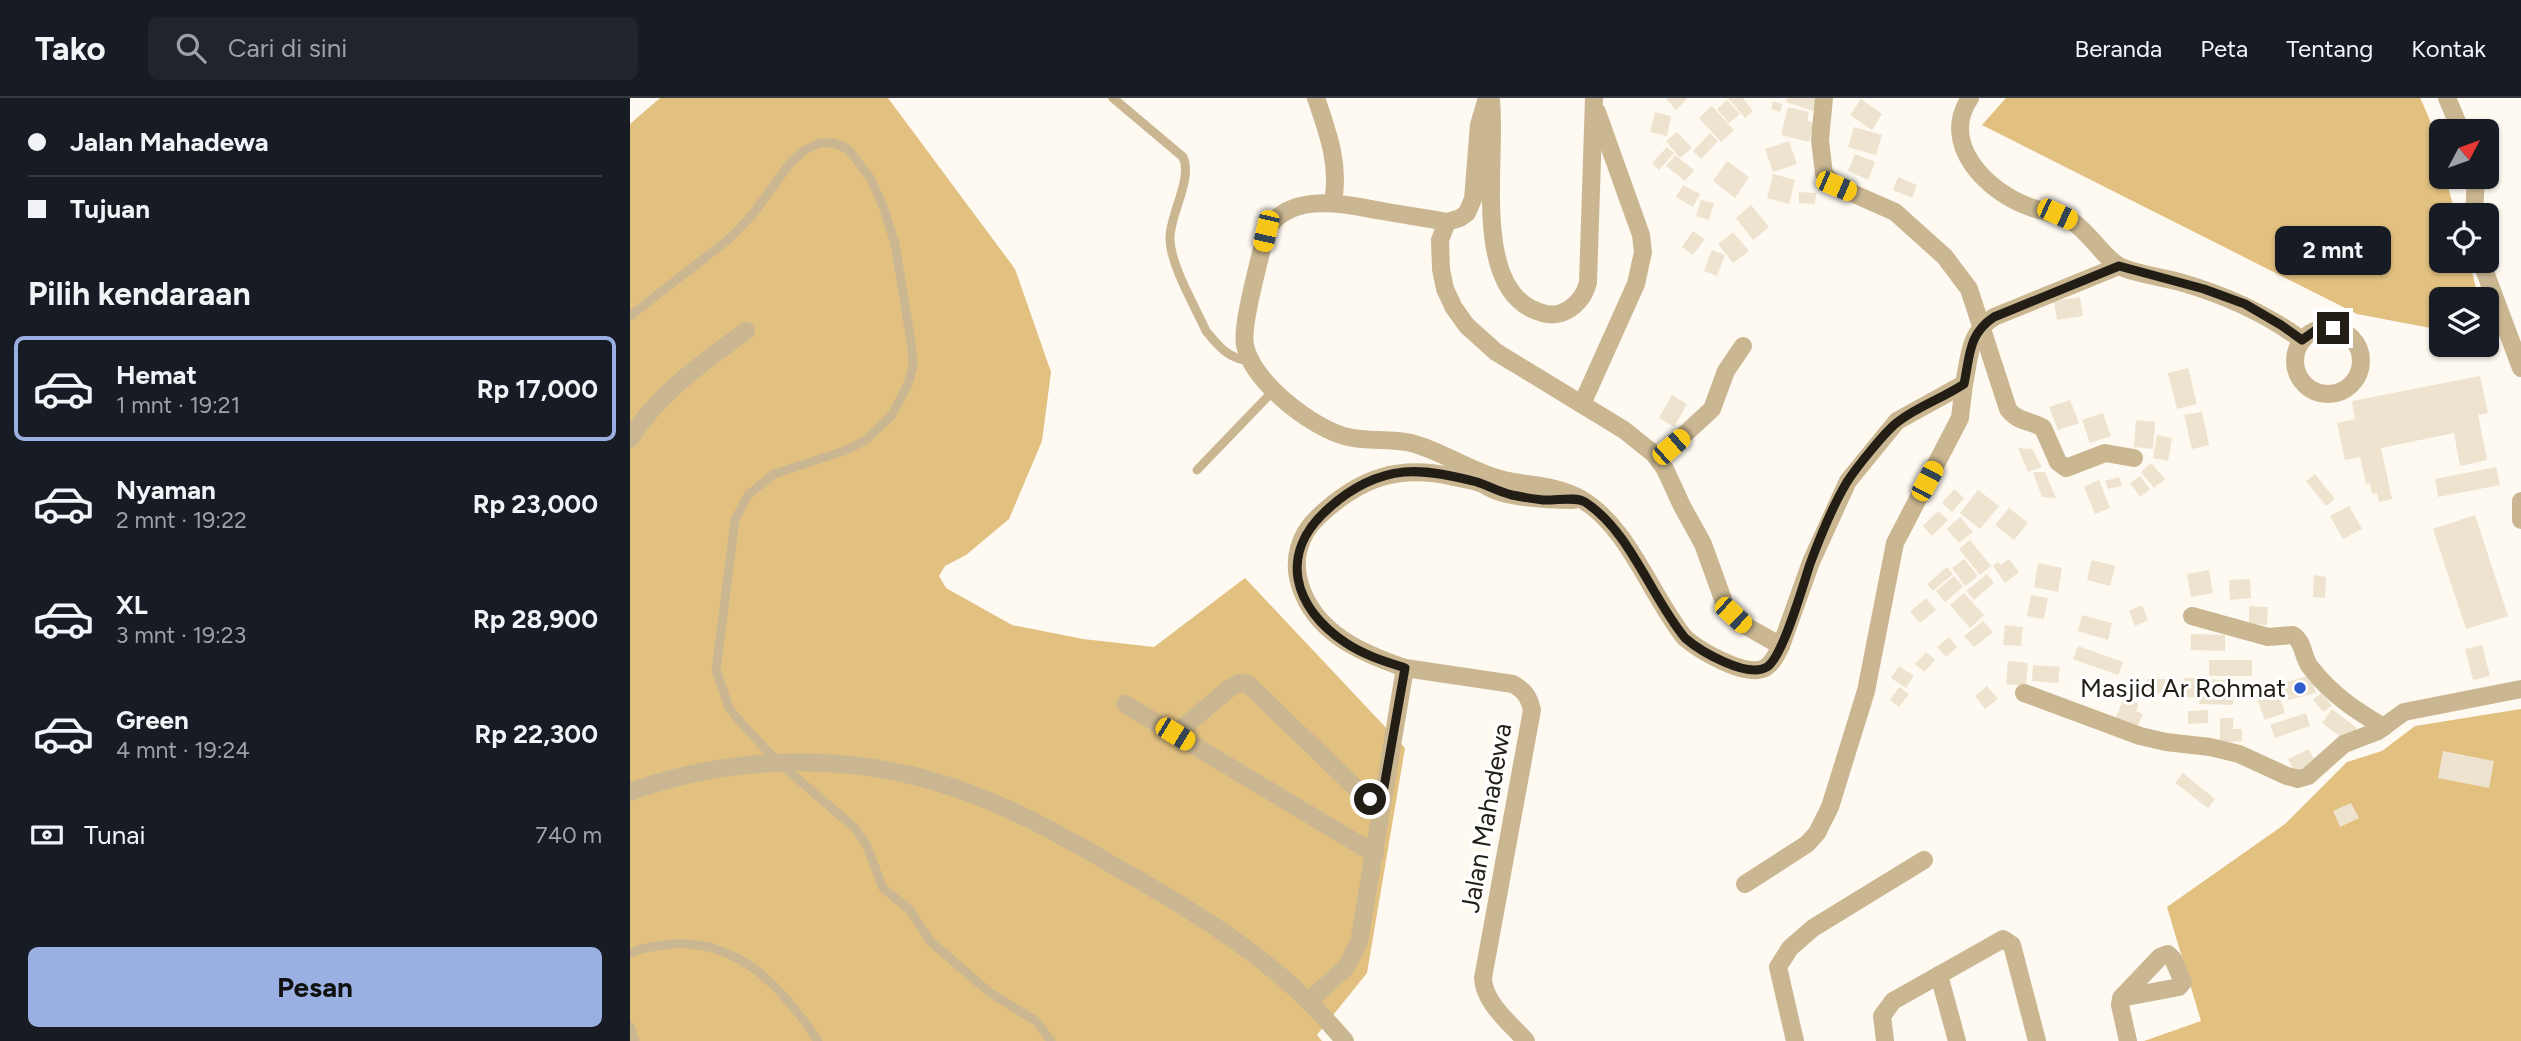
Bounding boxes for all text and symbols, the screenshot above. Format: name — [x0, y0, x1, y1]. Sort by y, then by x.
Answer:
search box — [148, 17, 638, 80]
text: Tako — [35, 29, 106, 68]
icon: search — [172, 29, 210, 67]
text: Cari di sini — [228, 32, 347, 64]
text: Beranda — [2075, 34, 2162, 63]
text: Peta — [2200, 34, 2248, 63]
text: Tentang — [2286, 34, 2373, 63]
text: Kontak — [2411, 34, 2486, 63]
north arrow — [2429, 119, 2499, 189]
map controls — [2429, 119, 2499, 357]
text: Jalan Mahadewa — [70, 126, 269, 158]
car — [1813, 168, 1860, 204]
text: Tujuan — [70, 193, 150, 225]
car — [2034, 196, 2081, 232]
button: locate — [2429, 203, 2499, 273]
car — [1252, 208, 1281, 254]
callout: 2 mnt — [2275, 226, 2391, 275]
text: 2 mnt — [2302, 236, 2364, 264]
text: Pilih kendaraan — [28, 275, 251, 313]
button: layers — [2429, 287, 2499, 357]
route end — [2317, 312, 2349, 344]
icon: car — [32, 357, 95, 420]
text: Hemat — [116, 359, 197, 391]
text: Rp 17,000 — [477, 373, 598, 405]
text: 1 mnt · 19:21 — [116, 391, 240, 419]
car — [1649, 425, 1694, 469]
car — [1908, 458, 1947, 504]
icon: car — [32, 472, 95, 535]
text: Nyaman — [116, 474, 216, 506]
text: Rp 23,000 — [473, 488, 598, 520]
text: 2 mnt · 19:22 — [116, 506, 247, 534]
icon: car — [32, 587, 95, 650]
text: XL — [116, 589, 148, 621]
car — [1711, 593, 1756, 637]
text: Rp 28,900 — [473, 603, 598, 635]
text: 3 mnt · 19:23 — [116, 621, 246, 649]
place label: Masjid Ar Rohmat — [2080, 672, 2286, 704]
marker: Masjid Ar Rohmat — [2292, 680, 2308, 696]
icon: car — [32, 702, 95, 765]
text: Green — [116, 704, 189, 736]
car — [1152, 714, 1199, 754]
text: Rp 22,300 — [474, 718, 598, 750]
street label: Jalan Mahadewa — [1454, 721, 1518, 915]
text: 4 mnt · 19:24 — [116, 736, 250, 764]
route start — [1354, 783, 1386, 815]
icon: cash — [28, 816, 66, 854]
text: Tunai — [84, 819, 145, 851]
text: 740 m — [535, 821, 602, 849]
button: Pesan — [28, 947, 602, 1027]

